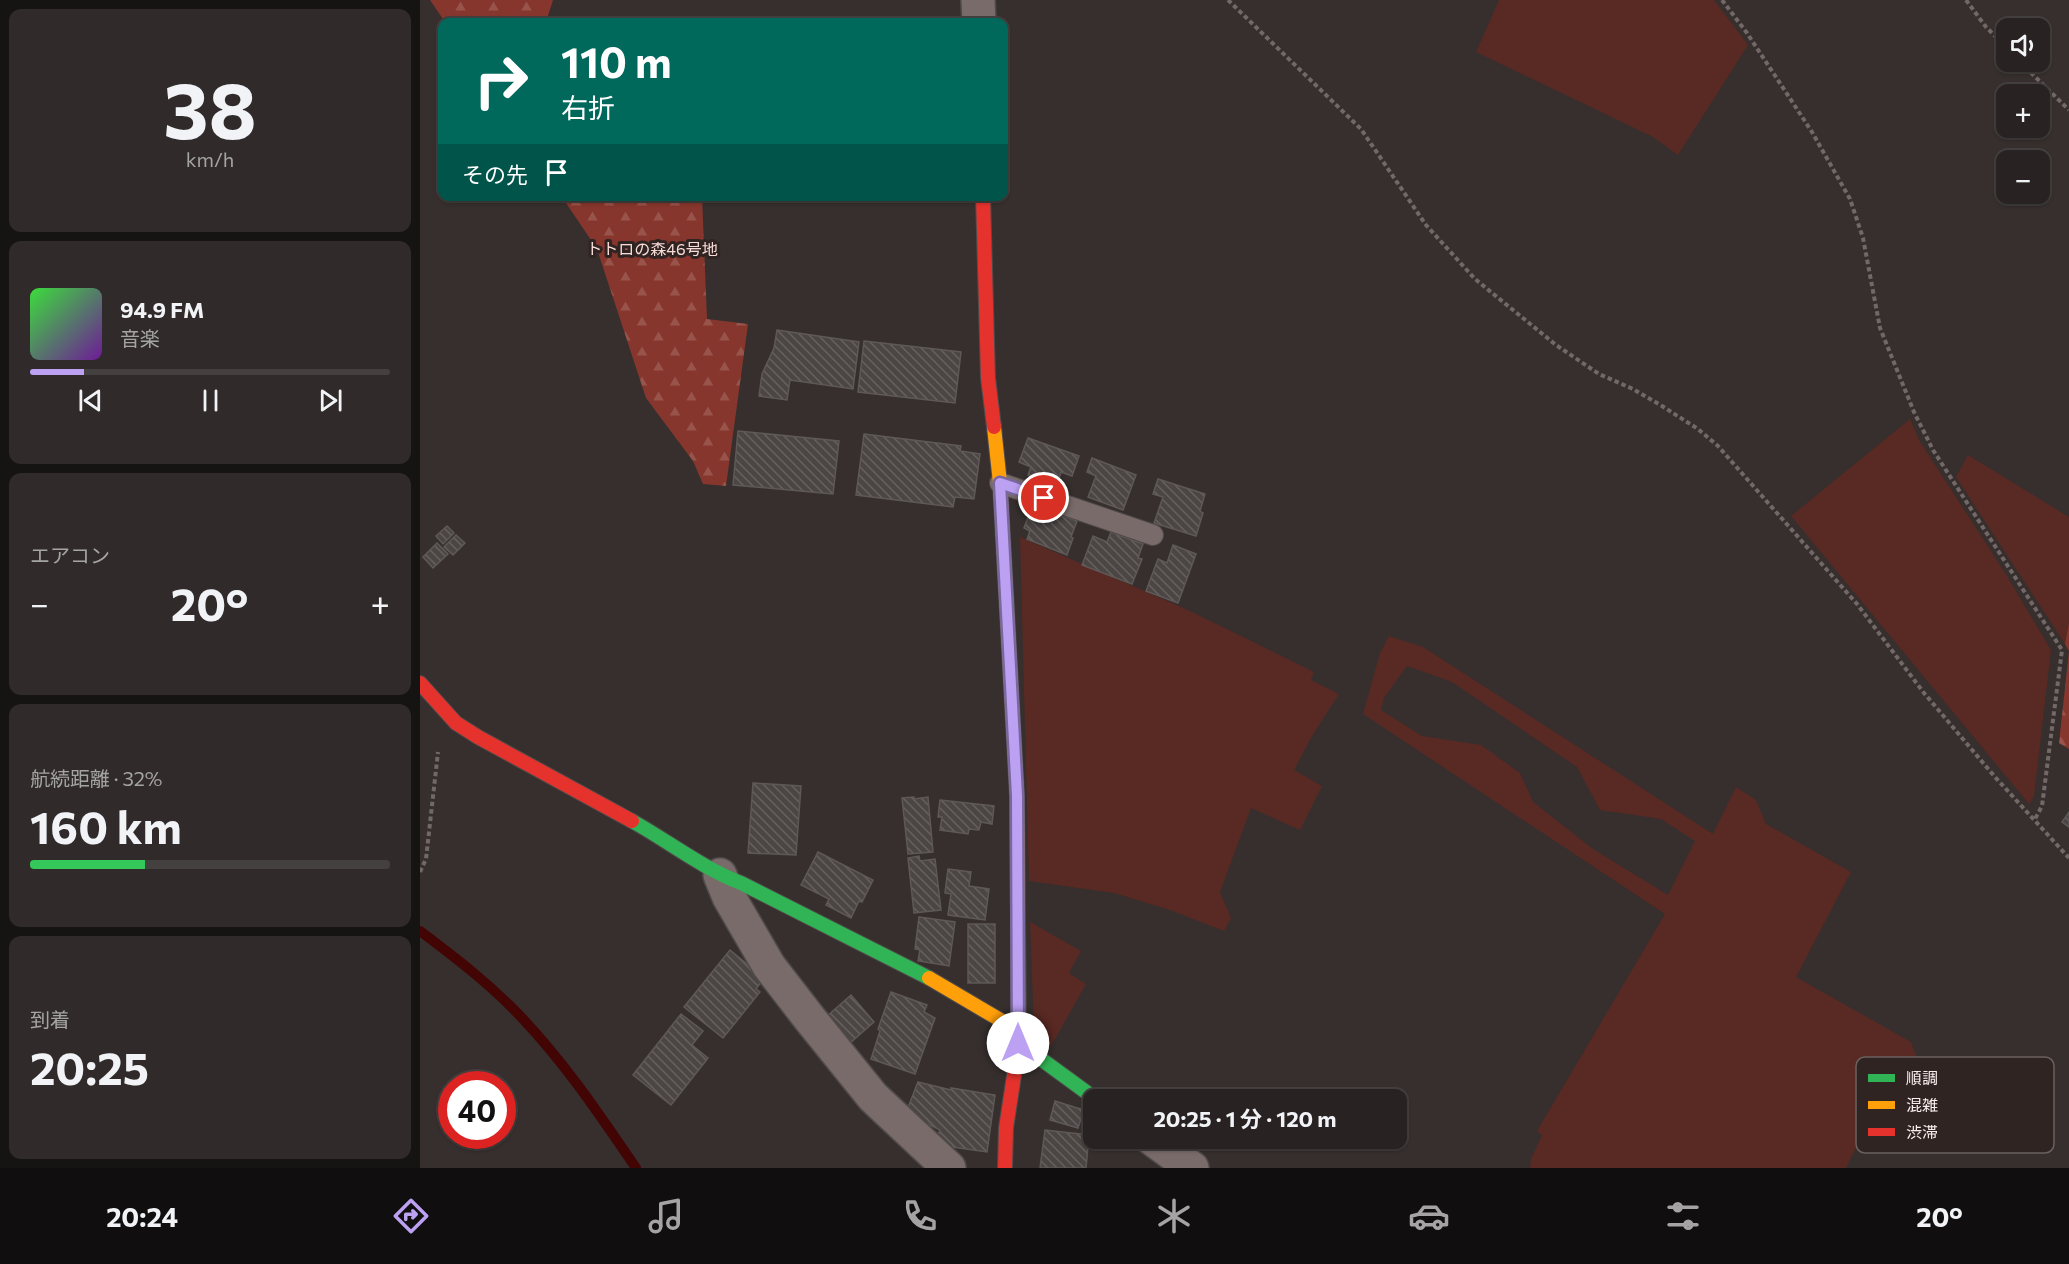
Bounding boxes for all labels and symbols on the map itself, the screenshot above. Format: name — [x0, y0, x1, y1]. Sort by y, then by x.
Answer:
park label: トトロの森46号地 — [586, 239, 718, 258]
pin — [1018, 472, 1069, 523]
position arrow — [986, 1011, 1050, 1075]
legend — [1856, 1057, 2054, 1153]
text: 順調 — [1906, 1068, 1938, 1087]
speed limit sign: 40 — [438, 1071, 516, 1149]
text: 混雑 — [1906, 1095, 1938, 1114]
text: 渋滞 — [1906, 1122, 1938, 1141]

